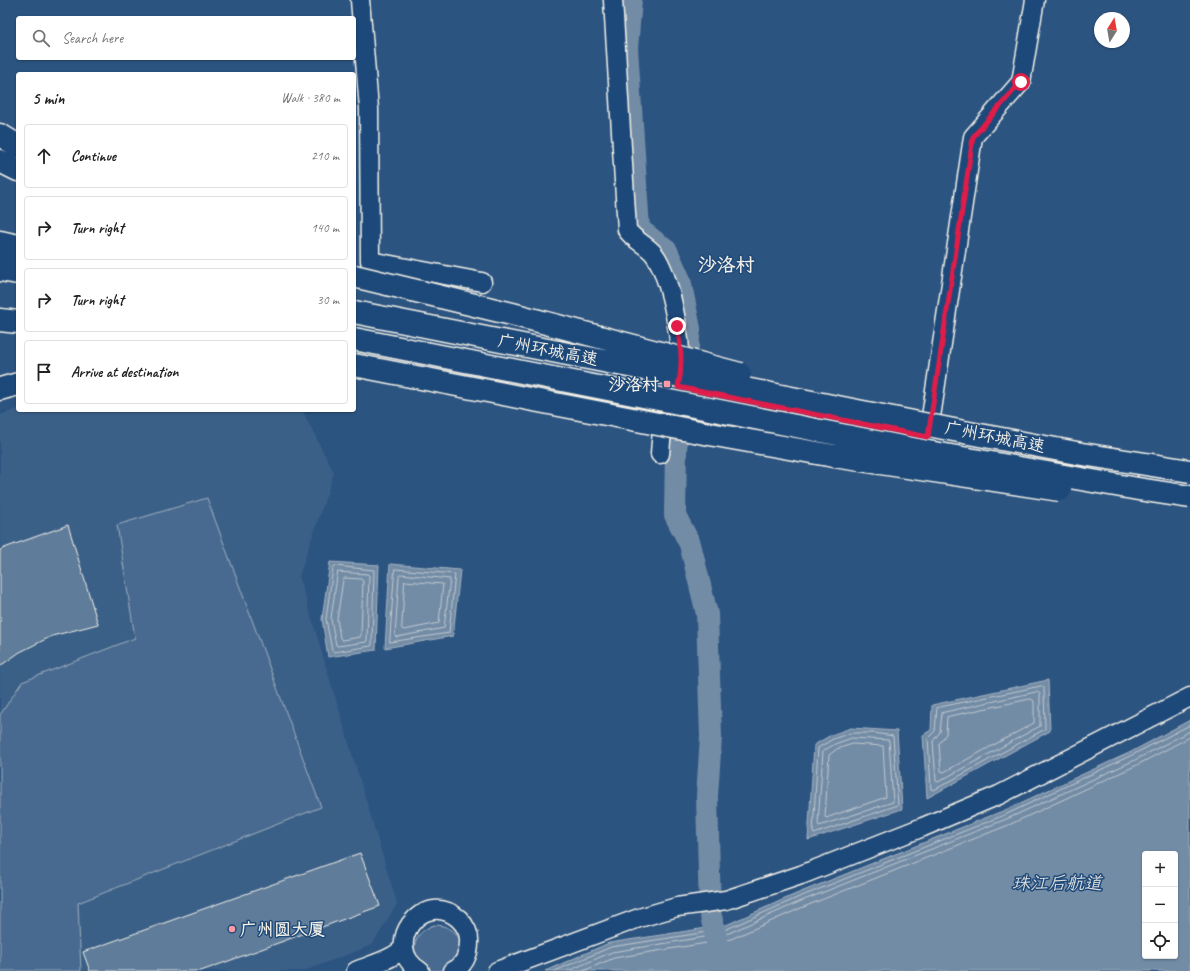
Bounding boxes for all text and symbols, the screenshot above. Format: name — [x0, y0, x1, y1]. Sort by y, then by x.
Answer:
north arrow — [1094, 12, 1130, 48]
search box — [16, 16, 356, 60]
icon: search — [30, 27, 52, 49]
text: Search here — [62, 29, 123, 48]
route start — [1012, 73, 1030, 91]
text: 5 min — [32, 88, 64, 109]
text: Walk · 380 m — [281, 90, 340, 106]
icon: ahead — [33, 145, 55, 167]
text: Continue — [71, 147, 116, 166]
text: 210 m — [311, 148, 339, 164]
icon: right — [33, 217, 55, 239]
text: Turn right — [71, 219, 124, 238]
text: 140 m — [311, 220, 339, 236]
district label: 沙洛村 — [697, 253, 755, 277]
icon: right — [33, 289, 55, 311]
text: Turn right — [71, 291, 124, 310]
text: 30 m — [317, 292, 339, 308]
route end — [668, 317, 686, 335]
street label: 广州环城高速 — [496, 330, 600, 370]
icon: arrive — [33, 361, 55, 383]
text: Arrive at destination — [71, 363, 178, 382]
place label: 沙洛村 — [608, 374, 659, 395]
marker: 沙洛村 — [662, 379, 672, 389]
street label: 广州环城高速 — [943, 417, 1047, 457]
map controls — [1142, 851, 1178, 959]
button: + — [1142, 851, 1178, 887]
water label: 珠江后航道 — [1012, 872, 1104, 894]
button: − — [1142, 887, 1178, 923]
place label: 广州圆大厦 — [240, 919, 325, 940]
button: locate — [1142, 923, 1178, 959]
marker: 广州圆大厦 — [227, 924, 237, 934]

